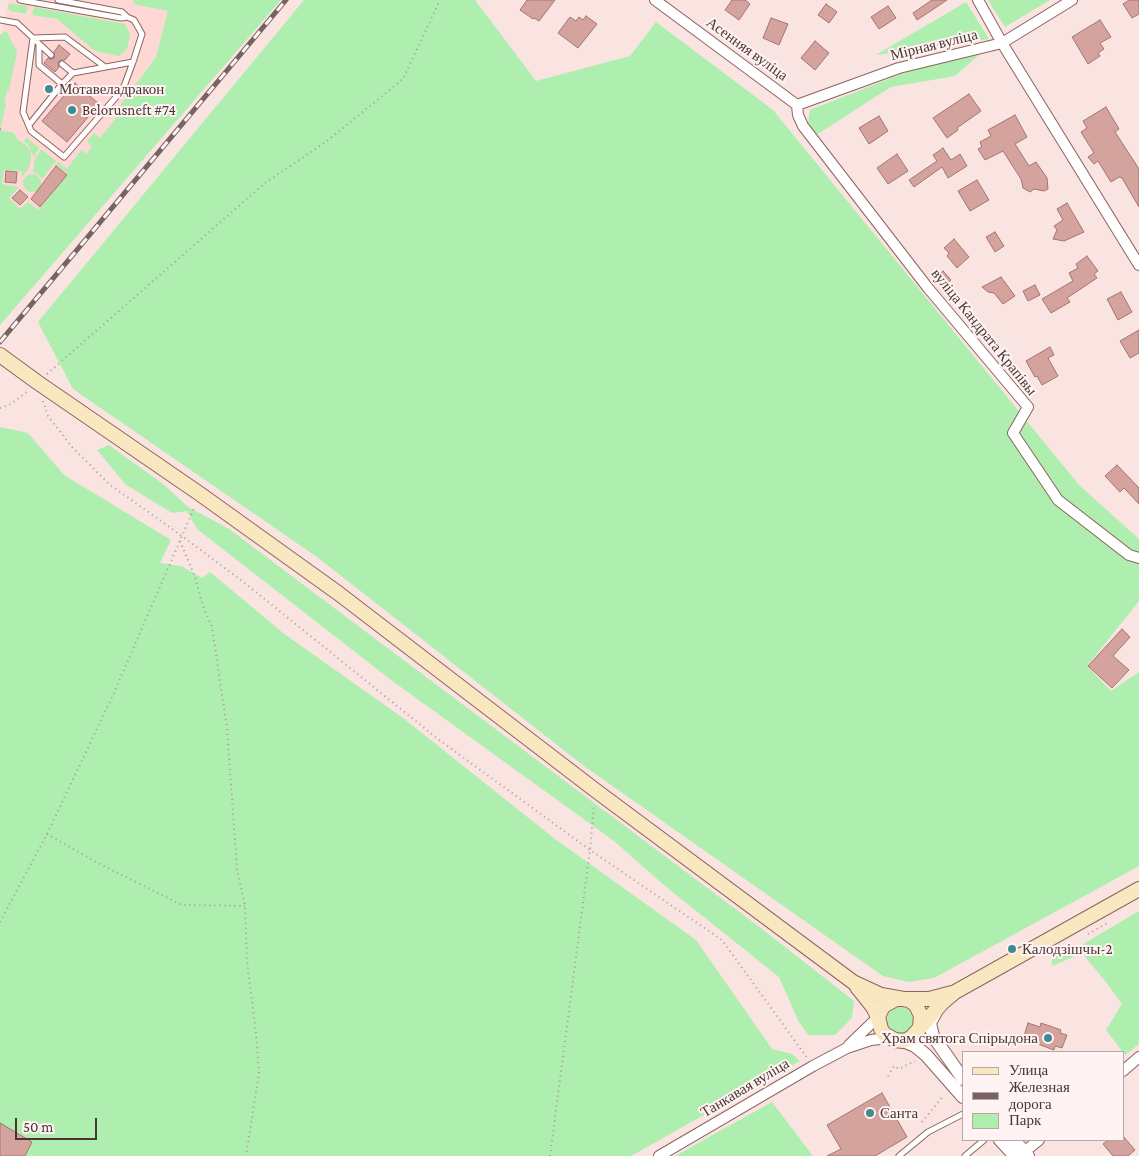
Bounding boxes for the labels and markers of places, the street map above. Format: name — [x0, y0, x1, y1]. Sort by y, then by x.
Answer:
place label: Мотавеладракон — [59, 80, 164, 98]
marker: Мотавеладракон — [43, 83, 55, 95]
place label: Belorusneft #74 — [82, 101, 176, 119]
marker: Belorusneft #74 — [66, 104, 78, 116]
place label: Калодзішчы-2 — [1022, 940, 1113, 958]
marker: Калодзішчы-2 — [1006, 943, 1018, 955]
place label: Храм святога Спірыдона — [881, 1029, 1038, 1047]
marker: Храм святога Спірыдона — [1042, 1032, 1054, 1044]
place label: Санта — [880, 1104, 918, 1122]
marker: Санта — [864, 1107, 876, 1119]

